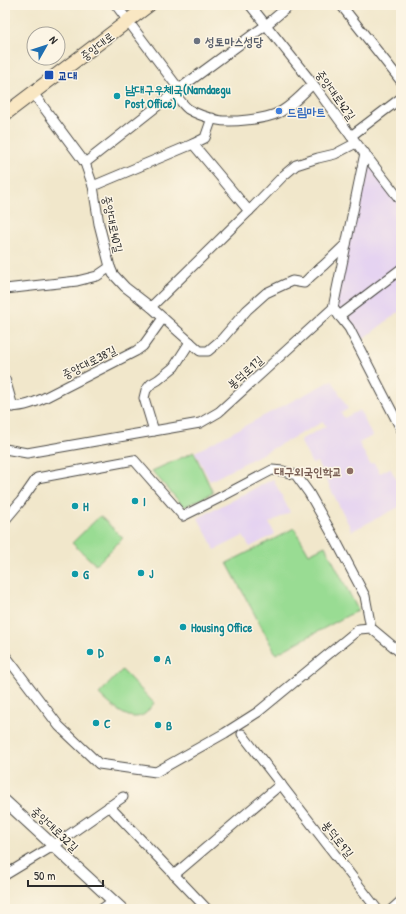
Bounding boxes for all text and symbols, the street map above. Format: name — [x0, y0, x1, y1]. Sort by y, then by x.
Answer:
north arrow — [26, 26, 66, 66]
street label: 중앙대로 — [76, 28, 118, 64]
text: N — [46, 33, 61, 46]
place label: 성토마스성당 — [204, 33, 263, 50]
marker: 성토마스성당 — [192, 36, 202, 46]
street label: 중앙대로42길 — [312, 66, 360, 124]
place label: 교대 — [58, 67, 78, 84]
marker: 교대 — [43, 69, 55, 81]
place label: 남대구우체국(Namdaegu Post Office) — [125, 81, 231, 112]
marker: 남대구우체국(Namdaegu Post Office) — [112, 91, 122, 101]
place label: 드림마트 — [287, 103, 326, 120]
marker: 드림마트 — [274, 106, 284, 116]
street label: 중앙대로40길 — [99, 194, 127, 255]
street label: 중앙대로38길 — [59, 341, 119, 383]
street label: 봉덕로1길 — [223, 351, 267, 393]
place label: 대구외국인학교 — [273, 463, 342, 480]
marker: 대구외국인학교 — [345, 466, 355, 476]
place label: I — [143, 493, 146, 510]
marker: I — [130, 496, 140, 506]
place label: H — [83, 498, 89, 515]
marker: H — [70, 501, 80, 511]
place label: J — [149, 565, 154, 582]
place label: G — [83, 566, 89, 583]
marker: J — [136, 568, 146, 578]
marker: G — [70, 569, 80, 579]
place label: Housing Office — [191, 619, 252, 637]
marker: Housing Office — [178, 622, 188, 632]
place label: D — [98, 644, 104, 661]
marker: D — [85, 647, 95, 657]
place label: A — [165, 651, 171, 668]
marker: A — [152, 654, 162, 664]
place label: C — [104, 715, 111, 732]
place label: B — [166, 717, 172, 734]
marker: C — [91, 718, 101, 728]
marker: B — [153, 720, 163, 730]
street label: 중앙대로32길 — [28, 803, 83, 856]
street label: 봉덕로9길 — [318, 817, 358, 861]
scale bar — [28, 862, 103, 888]
text: 50 m — [34, 867, 55, 884]

